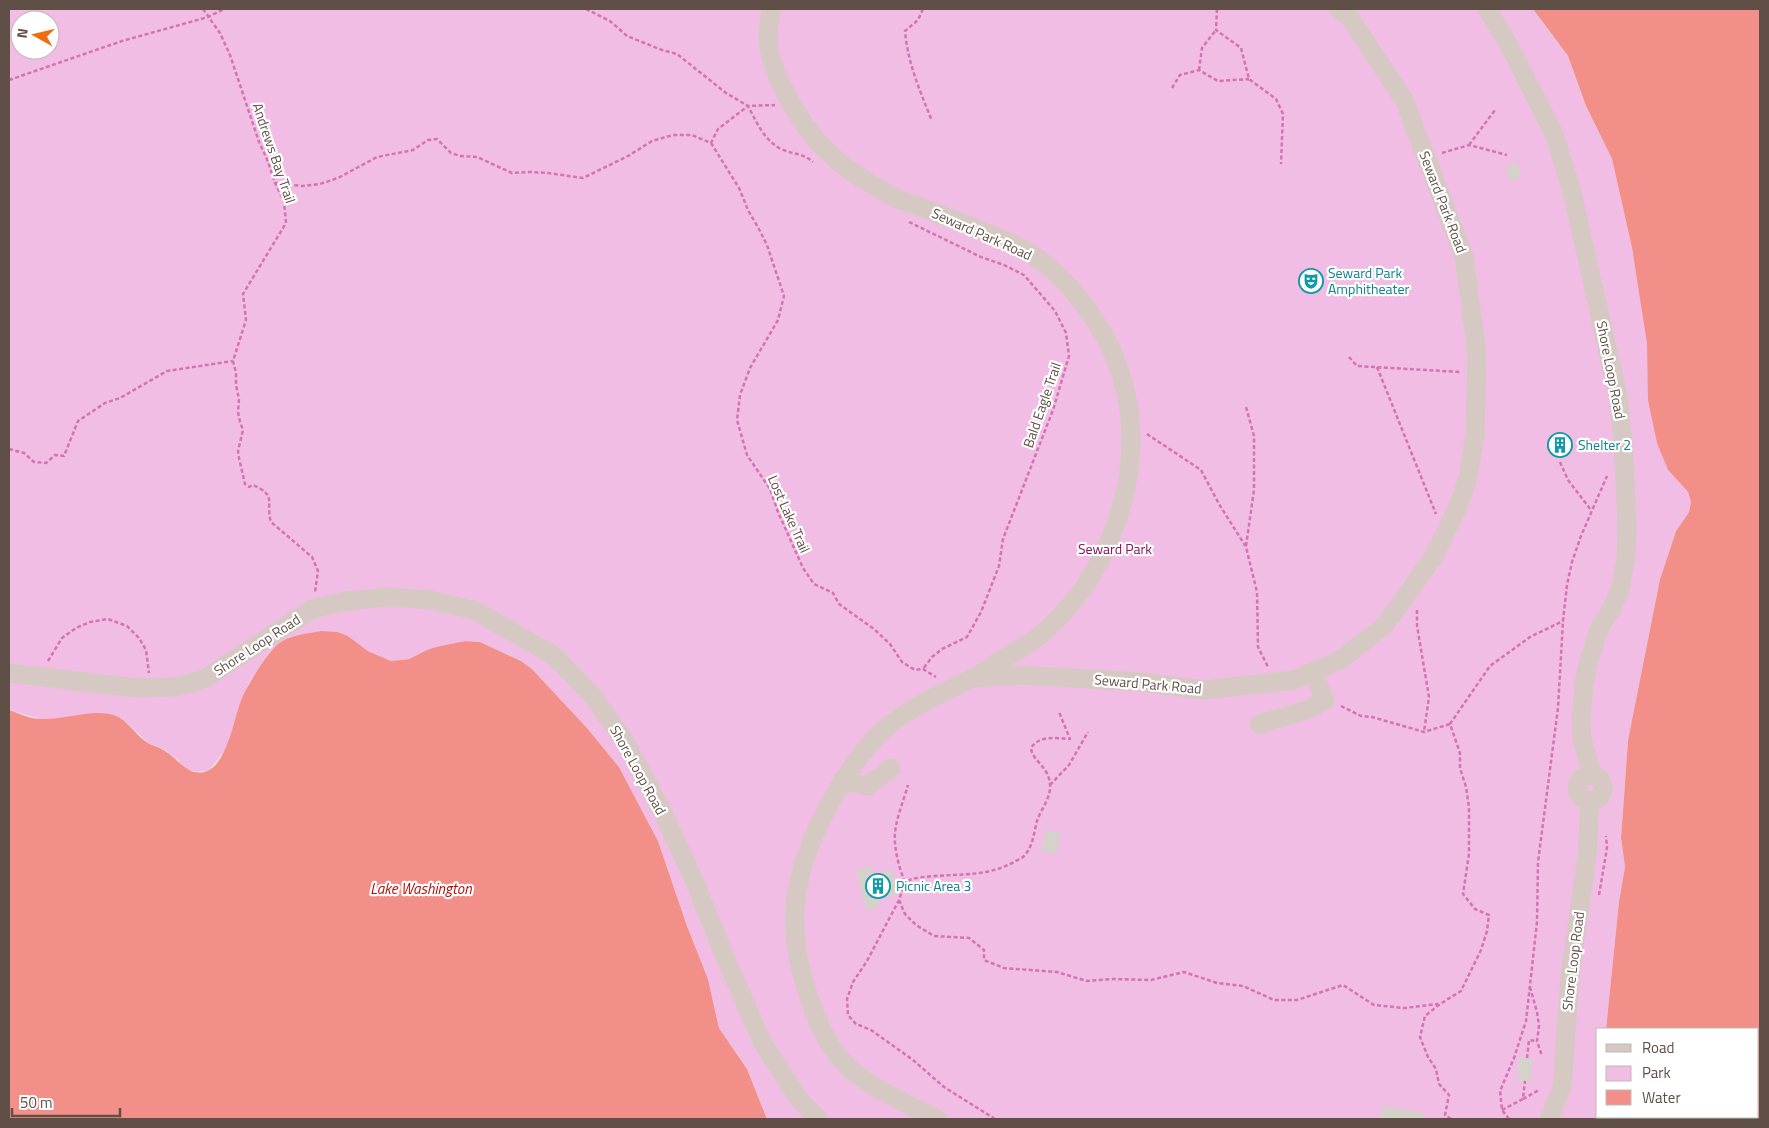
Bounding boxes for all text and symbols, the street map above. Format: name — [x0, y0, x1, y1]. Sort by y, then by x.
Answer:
north arrow — [10, 10, 60, 60]
text: N — [11, 27, 33, 39]
street label: Andrews Bay Trail — [247, 100, 301, 206]
street label: Seward Park Road — [1414, 148, 1473, 256]
street label: Seward Park Road — [929, 202, 1036, 265]
place label: Seward Park Amphitheater — [1328, 262, 1410, 299]
theatre icon: Seward Park Amphitheater — [1298, 268, 1324, 294]
street label: Shore Loop Road — [1592, 319, 1631, 421]
street label: Bald Eagle Trail — [1017, 359, 1066, 450]
building icon: Shelter 2 — [1547, 432, 1573, 458]
place label: Shelter 2 — [1578, 434, 1631, 455]
street label: Lost Lake Trail — [763, 471, 816, 556]
park label: Seward Park — [1078, 538, 1152, 559]
street label: Shore Loop Road — [209, 609, 304, 680]
street label: Seward Park Road — [1094, 668, 1203, 699]
street label: Shore Loop Road — [605, 721, 672, 818]
building icon: Picnic Area 3 — [865, 873, 891, 899]
place label: Picnic Area 3 — [896, 875, 971, 896]
water label: Lake Washington — [370, 877, 472, 900]
street label: Shore Loop Road — [1556, 910, 1589, 1012]
legend — [1596, 1028, 1759, 1118]
text: Road — [1642, 1036, 1674, 1059]
text: Park — [1642, 1061, 1671, 1084]
scale bar — [12, 1086, 120, 1118]
text: Water — [1642, 1086, 1681, 1109]
text: 50 m — [20, 1091, 53, 1114]

